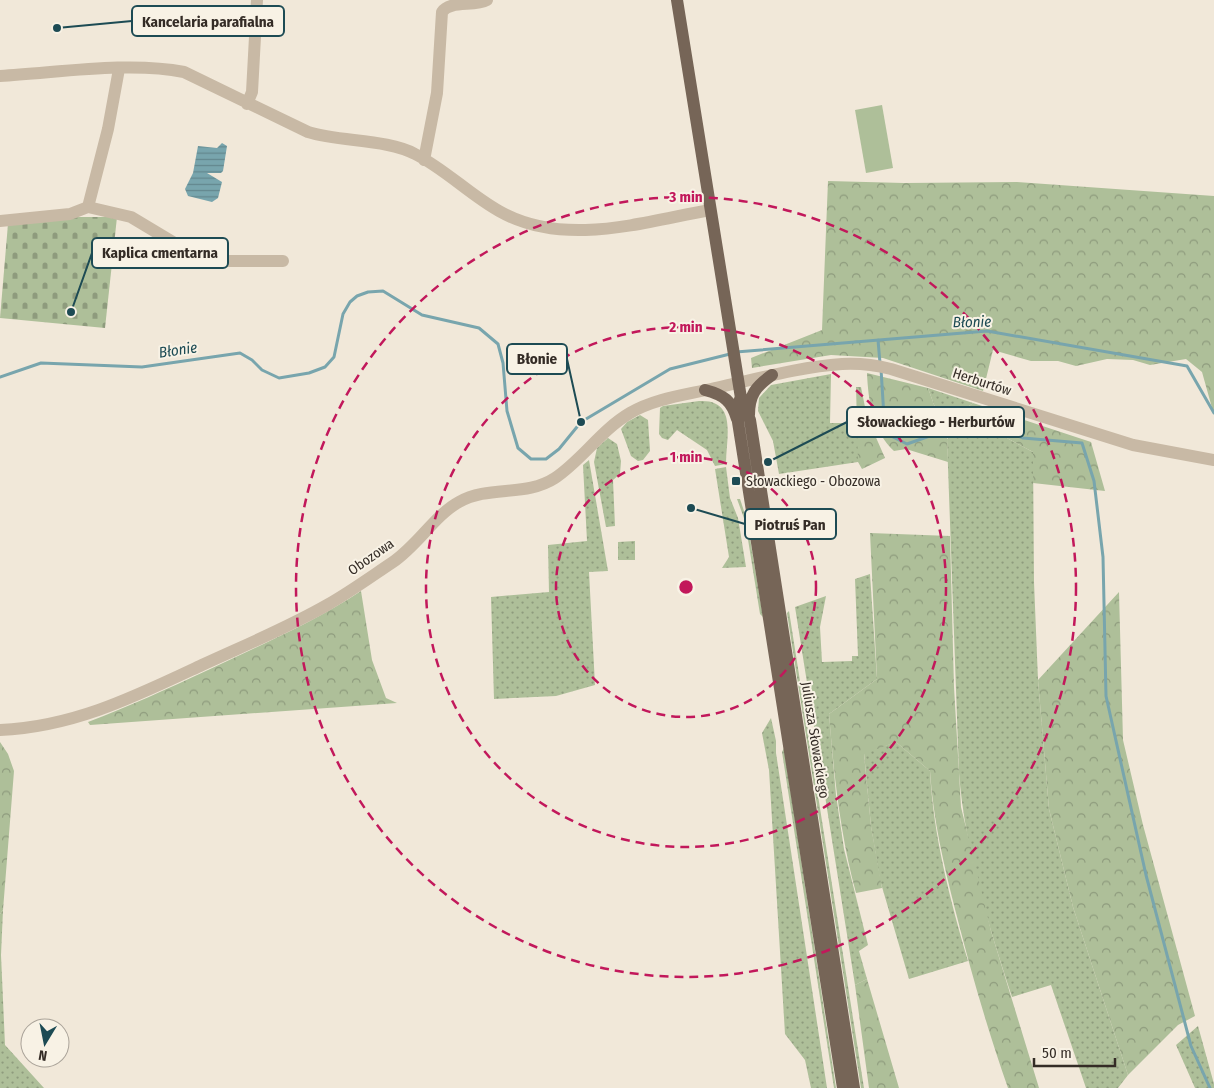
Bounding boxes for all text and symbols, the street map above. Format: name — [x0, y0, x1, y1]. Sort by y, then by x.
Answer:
callout: Kancelaria parafialna — [132, 6, 284, 36]
text: Kancelaria parafialna — [142, 13, 275, 31]
text: 3 min — [668, 188, 703, 206]
callout: Kaplica cmentarna — [92, 238, 228, 268]
text: Kaplica cmentarna — [102, 244, 219, 262]
water label: Błonie — [952, 313, 992, 331]
text: 2 min — [668, 318, 703, 336]
water label: Błonie — [158, 338, 198, 362]
callout: Błonie — [507, 344, 567, 374]
text: Błonie — [517, 350, 558, 368]
street label: Herburtów — [950, 365, 1014, 399]
callout: Słowackiego - Herburtów — [847, 407, 1024, 437]
text: Słowackiego - Herburtów — [857, 413, 1015, 431]
text: 1 min — [670, 448, 702, 466]
place label: Słowackiego - Obozowa — [746, 473, 881, 490]
marker: Słowackiego - Obozowa — [730, 475, 742, 487]
callout: Piotruś Pan — [745, 509, 836, 539]
text: Piotruś Pan — [754, 516, 826, 534]
street label: Obozowa — [345, 535, 397, 579]
centre of rings — [677, 578, 695, 596]
street label: Juliusza Słowackiego — [797, 680, 833, 800]
north arrow — [20, 1018, 70, 1068]
scale bar — [1034, 1036, 1115, 1068]
text: 50 m — [1042, 1044, 1072, 1062]
text: N — [37, 1046, 48, 1064]

